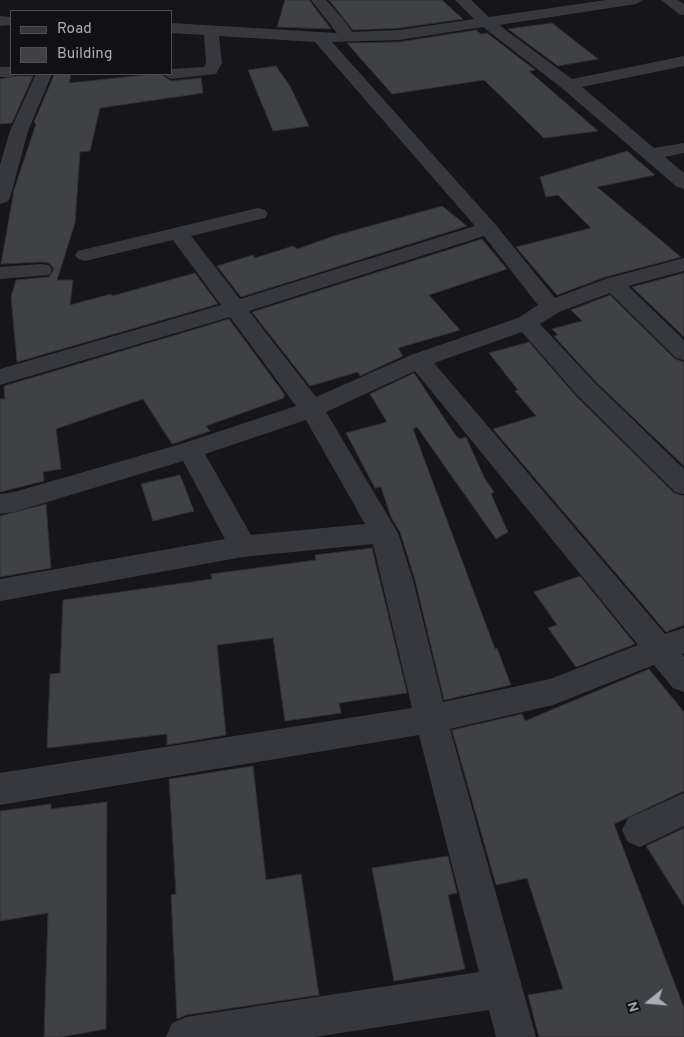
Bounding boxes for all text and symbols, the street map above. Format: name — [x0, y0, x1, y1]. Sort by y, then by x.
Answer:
legend — [10, 10, 172, 75]
text: Road — [57, 20, 92, 39]
text: Building — [57, 45, 112, 64]
north arrow — [624, 977, 674, 1027]
text: N — [625, 999, 644, 1014]

